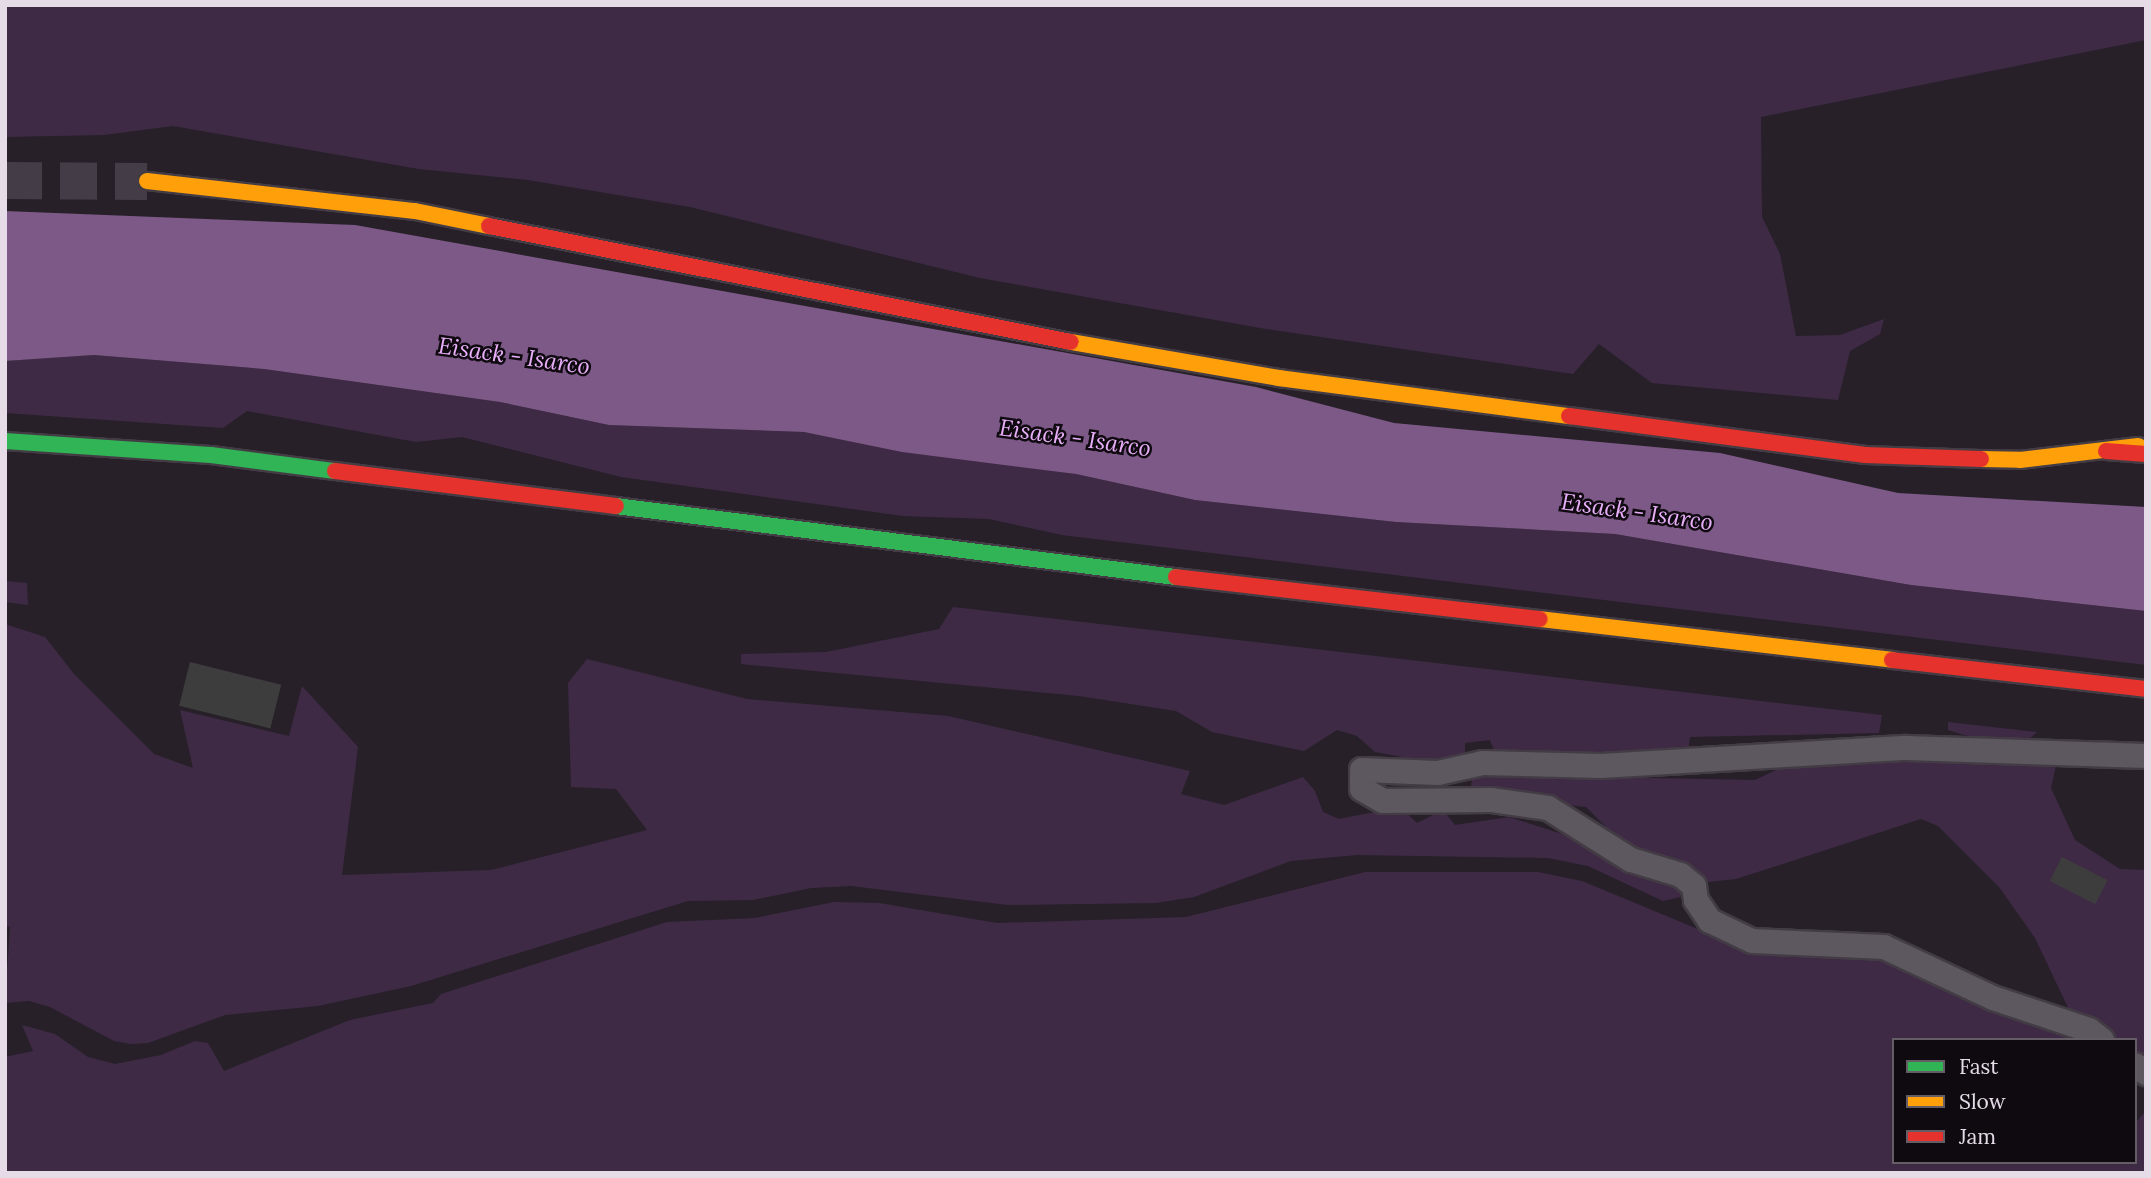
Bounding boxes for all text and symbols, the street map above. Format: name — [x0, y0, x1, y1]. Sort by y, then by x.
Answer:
water label: Eisack - Isarco — [436, 332, 592, 380]
water label: Eisack - Isarco — [997, 414, 1153, 462]
water label: Eisack - Isarco — [1559, 488, 1715, 536]
legend — [1892, 1038, 2137, 1164]
text: Fast — [1959, 1053, 1998, 1080]
text: Slow — [1959, 1088, 2006, 1115]
text: Jam — [1959, 1123, 1996, 1150]

